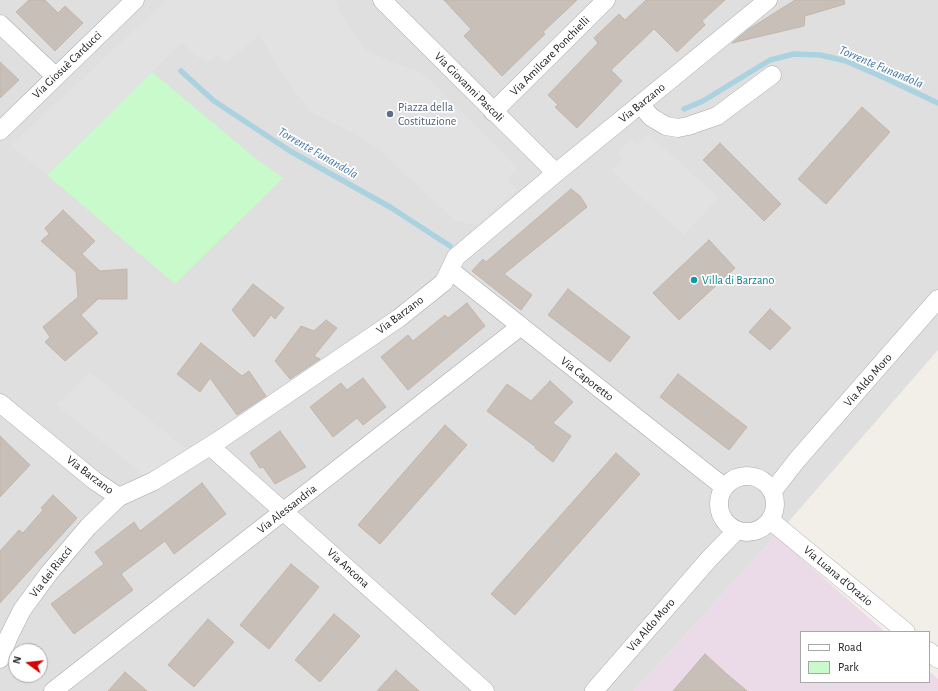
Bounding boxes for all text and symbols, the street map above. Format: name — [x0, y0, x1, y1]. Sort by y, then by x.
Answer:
street label: Via Amilcare Ponchielli — [507, 13, 593, 99]
street label: Via Giosuè Carducci — [29, 28, 105, 102]
water label: Torrente Funandola — [837, 42, 925, 92]
street label: Via Giovanni Pascoli — [431, 49, 507, 125]
street label: Via Barzano — [616, 80, 668, 126]
place label: Piazza della Costituzione — [398, 100, 456, 128]
marker: Piazza della Costituzione — [385, 109, 395, 119]
water label: Torrente Funandola — [275, 124, 361, 182]
place label: Villa di Barzano — [702, 273, 774, 287]
marker: Villa di Barzano — [689, 275, 699, 285]
street label: Via Barzano — [374, 293, 426, 337]
street label: Via Aldo Moro — [841, 350, 895, 410]
street label: Via Caporetto — [557, 354, 617, 404]
street label: Via Barzano — [64, 453, 116, 497]
street label: Via Alessandria — [254, 481, 320, 537]
street label: Via Luana d'Orazio — [800, 543, 876, 609]
street label: Via dei Riacci — [27, 544, 75, 600]
street label: Via Ancona — [324, 545, 372, 591]
street label: Via Aldo Moro — [624, 595, 678, 655]
legend — [800, 631, 930, 683]
text: Road — [838, 641, 862, 653]
north arrow — [8, 643, 48, 683]
text: N — [11, 655, 23, 665]
text: Park — [838, 661, 859, 673]

